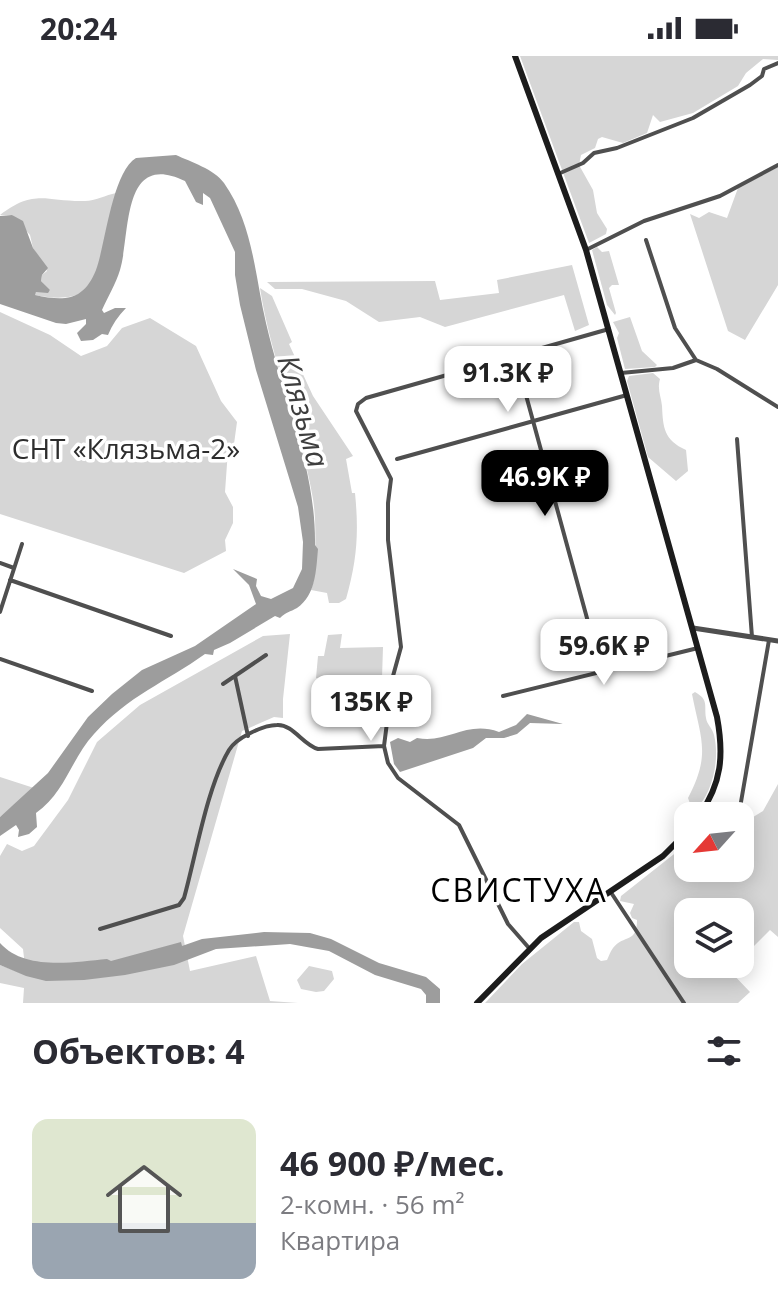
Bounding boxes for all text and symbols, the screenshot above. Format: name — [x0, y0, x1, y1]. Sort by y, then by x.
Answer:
text: 20:24 — [40, 8, 117, 49]
pin: 91.3K ₽ — [434, 346, 582, 414]
water label: Клязьма — [268, 350, 340, 472]
text: 91.3K ₽ — [462, 354, 554, 390]
park label: СНТ «Клязьма-2» — [12, 429, 240, 467]
pin: 46.9K ₽ — [471, 450, 619, 518]
text: 46.9K ₽ — [499, 458, 591, 494]
pin: 59.6K ₽ — [530, 619, 678, 687]
text: 59.6K ₽ — [558, 627, 650, 663]
pin: 135K ₽ — [306, 675, 436, 743]
text: 135K ₽ — [329, 683, 413, 719]
north arrow — [674, 802, 754, 882]
map controls — [674, 802, 754, 978]
district label: СВИСТУХА — [430, 868, 608, 911]
button: layers — [674, 898, 754, 978]
text: Объектов: 4 — [32, 1028, 245, 1074]
icon: filters — [702, 1029, 746, 1073]
text: 46 900 ₽/мес. — [280, 1140, 505, 1186]
icon: home — [96, 1151, 192, 1247]
text: 2-комн. · 56 m² — [280, 1186, 465, 1222]
text: Квартира — [280, 1222, 400, 1258]

